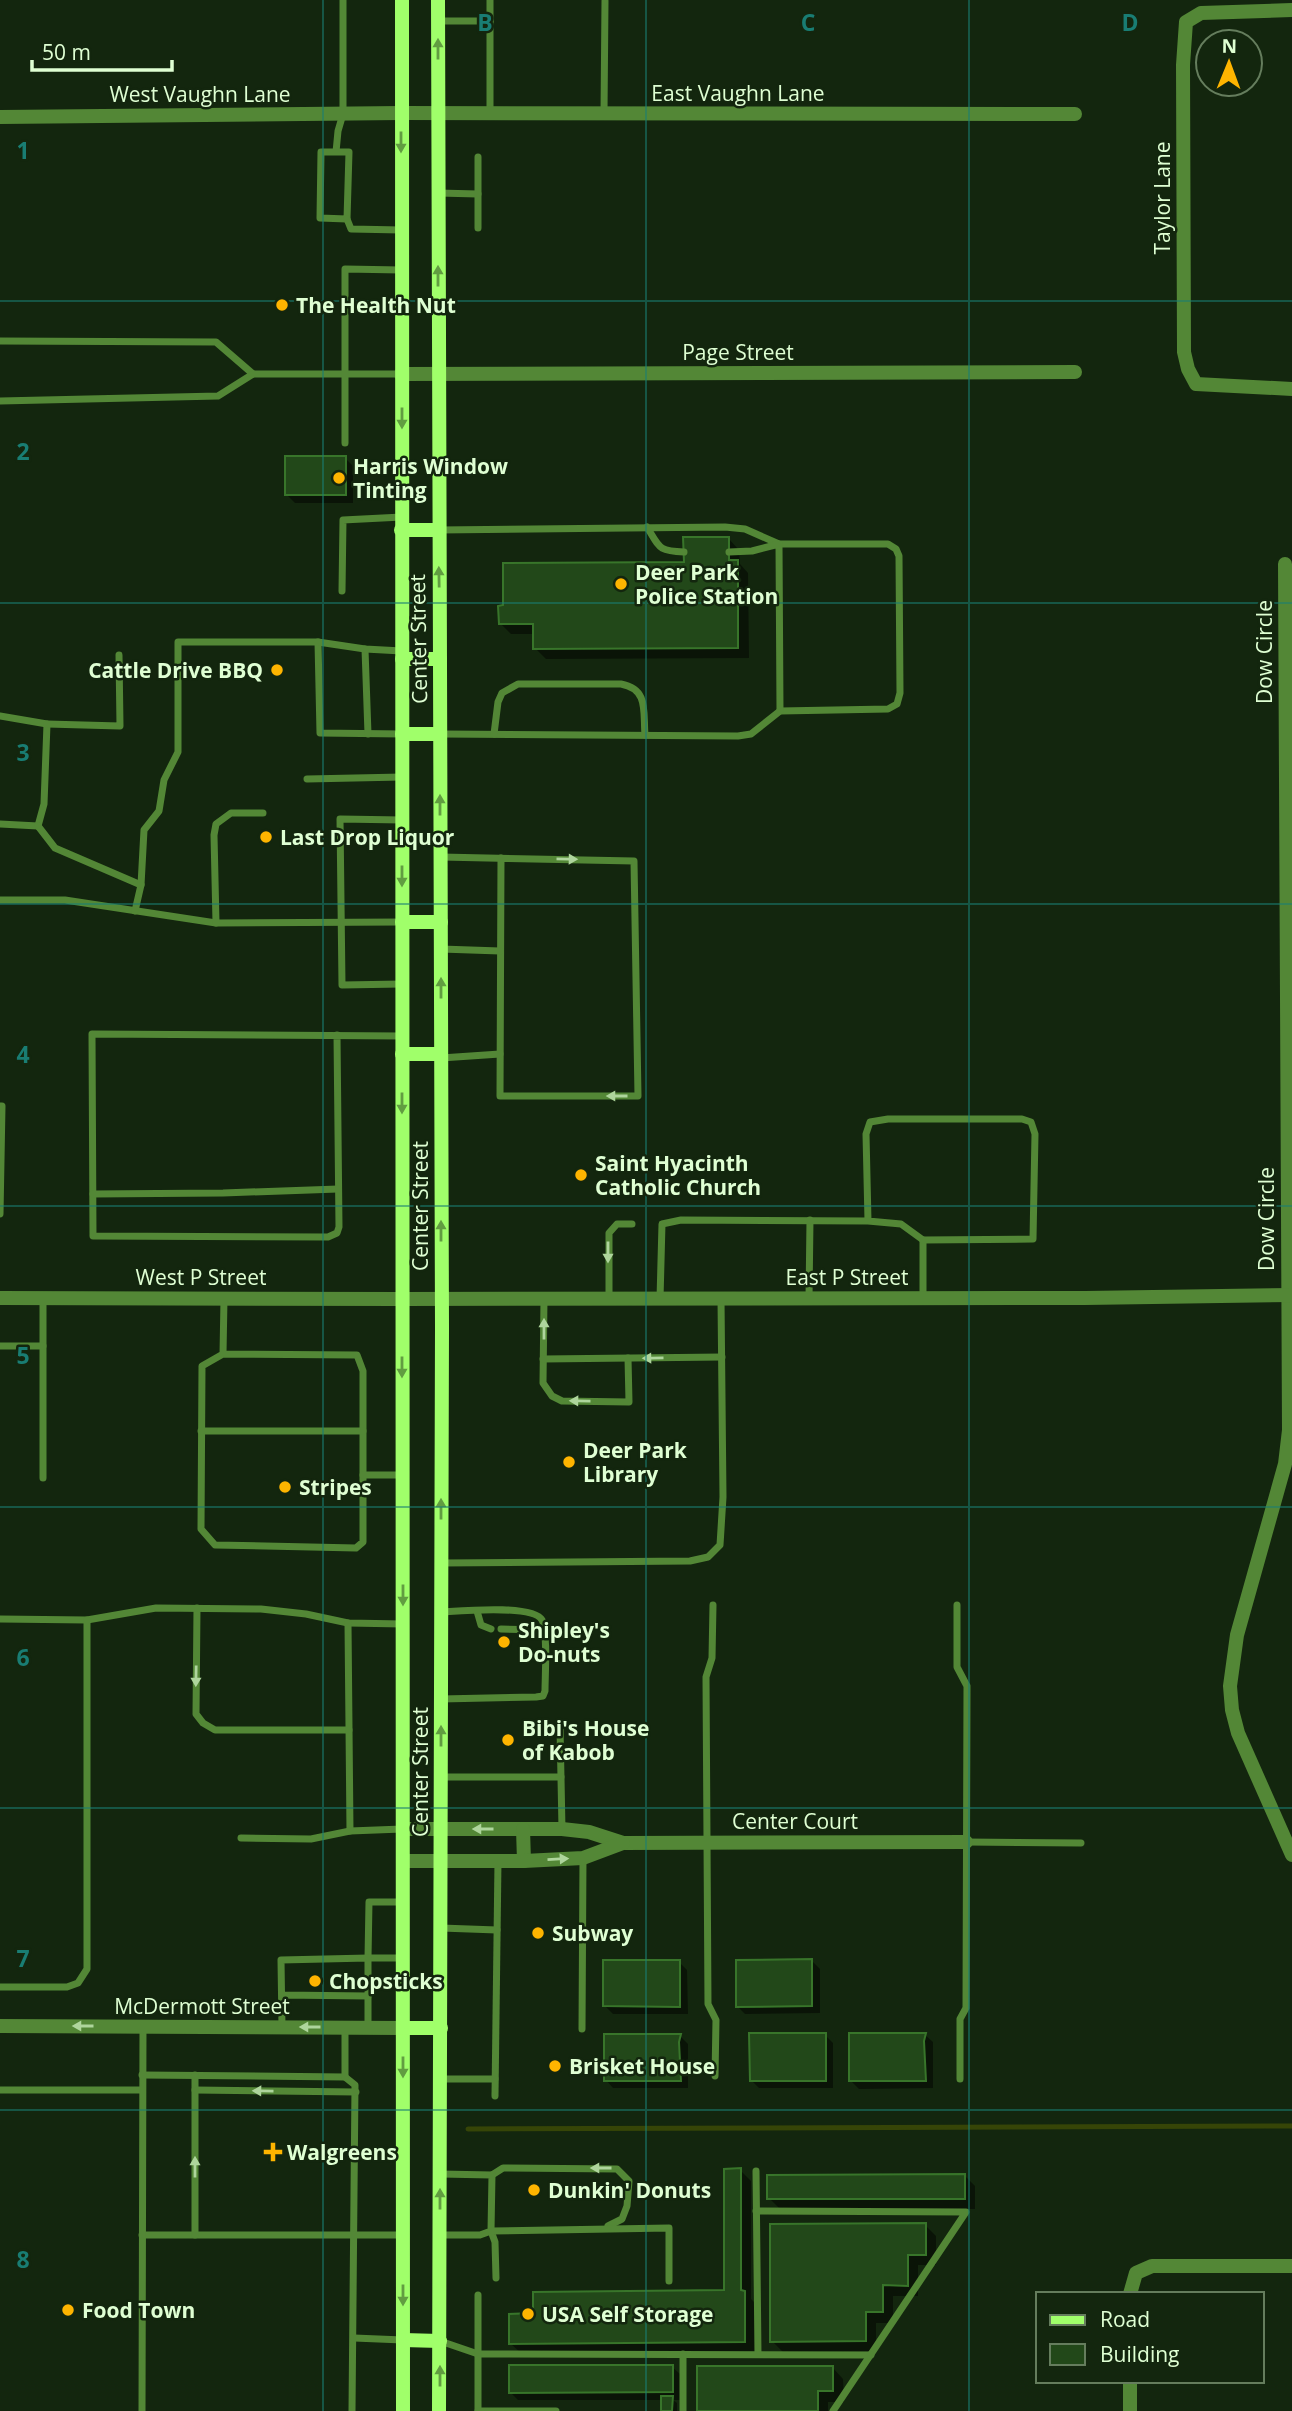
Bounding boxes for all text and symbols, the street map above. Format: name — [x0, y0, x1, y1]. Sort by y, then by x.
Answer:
text: B — [477, 6, 493, 38]
text: C — [801, 6, 815, 38]
text: D — [1121, 6, 1139, 38]
scale bar — [32, 28, 172, 72]
north arrow — [1194, 28, 1264, 98]
text: N — [1221, 33, 1237, 59]
one-way arrow — [432, 37, 444, 59]
text: 50 m — [42, 38, 91, 66]
street label: East Vaughn Lane — [651, 79, 825, 107]
street label: West Vaughn Lane — [109, 80, 291, 108]
one-way arrow — [395, 131, 407, 153]
text: 1 — [16, 134, 30, 166]
street label: Taylor Lane — [1148, 141, 1176, 255]
one-way arrow — [432, 265, 444, 287]
place label: The Health Nut — [296, 291, 456, 319]
marker: The Health Nut — [274, 297, 290, 313]
street label: Page Street — [682, 338, 794, 366]
one-way arrow — [396, 407, 408, 429]
text: 2 — [16, 435, 30, 467]
place label: Harris Window Tinting — [353, 452, 508, 504]
marker: Harris Window Tinting — [331, 470, 347, 486]
place label: Deer Park Police Station — [635, 558, 778, 610]
one-way arrow — [433, 566, 444, 588]
street label: Center Street — [403, 574, 433, 704]
marker: Deer Park Police Station — [613, 576, 629, 592]
street label: Dow Circle — [1250, 600, 1278, 704]
place label: Cattle Drive BBQ — [88, 656, 263, 684]
marker: Cattle Drive BBQ — [269, 662, 285, 678]
text: 3 — [16, 736, 30, 768]
one-way arrow — [434, 793, 446, 815]
place label: Last Drop Liquor — [280, 823, 455, 851]
marker: Last Drop Liquor — [258, 829, 274, 845]
one-way arrow — [557, 853, 579, 865]
one-way arrow — [396, 865, 408, 887]
one-way arrow — [435, 976, 447, 998]
text: 4 — [16, 1038, 30, 1070]
one-way arrow — [606, 1090, 628, 1102]
one-way arrow — [396, 1092, 408, 1114]
street label: Center Street — [406, 1141, 434, 1271]
place label: Saint Hyacinth Catholic Church — [595, 1149, 761, 1201]
marker: Saint Hyacinth Catholic Church — [573, 1167, 589, 1183]
street label: Dow Circle — [1252, 1167, 1280, 1271]
one-way arrow — [435, 1220, 447, 1242]
one-way arrow — [602, 1242, 614, 1264]
street label: West P Street — [136, 1263, 266, 1291]
street label: East P Street — [785, 1263, 909, 1291]
one-way arrow — [538, 1318, 550, 1340]
text: 5 — [16, 1339, 30, 1371]
one-way arrow — [642, 1352, 664, 1364]
one-way arrow — [396, 1356, 408, 1378]
one-way arrow — [569, 1396, 591, 1407]
place label: Deer Park Library — [583, 1436, 688, 1488]
marker: Deer Park Library — [561, 1454, 577, 1470]
place label: Stripes — [299, 1473, 372, 1501]
marker: Stripes — [277, 1479, 293, 1495]
one-way arrow — [435, 1498, 447, 1520]
one-way arrow — [397, 1584, 409, 1606]
place label: Shipley's Do-nuts — [518, 1616, 610, 1668]
marker: Shipley's Do-nuts — [496, 1634, 512, 1650]
text: 6 — [16, 1641, 30, 1673]
one-way arrow — [190, 1666, 202, 1688]
street label: Center Street — [406, 1707, 434, 1837]
place label: Bibi's House of Kabob — [522, 1714, 649, 1766]
one-way arrow — [435, 1725, 447, 1747]
marker: Bibi's House of Kabob — [500, 1732, 516, 1748]
street label: Center Court — [732, 1807, 858, 1835]
one-way arrow — [472, 1823, 494, 1835]
one-way arrow — [548, 1854, 570, 1865]
place label: Subway — [552, 1919, 633, 1947]
marker: Subway — [530, 1925, 546, 1941]
text: 7 — [16, 1942, 30, 1974]
place label: Chopsticks — [329, 1967, 443, 1995]
marker: Chopsticks — [307, 1973, 323, 1989]
street label: McDermott Street — [114, 1992, 290, 2020]
one-way arrow — [72, 2020, 94, 2032]
one-way arrow — [299, 2021, 321, 2033]
place label: Brisket House — [569, 2052, 715, 2080]
one-way arrow — [397, 2056, 409, 2078]
marker: Brisket House — [547, 2058, 563, 2074]
one-way arrow — [252, 2085, 274, 2097]
place label: Walgreens — [287, 2138, 397, 2166]
marker: Walgreens — [265, 2144, 281, 2160]
one-way arrow — [189, 2156, 201, 2178]
one-way arrow — [590, 2163, 612, 2174]
place label: Dunkin' Donuts — [548, 2176, 711, 2204]
marker: Dunkin' Donuts — [526, 2182, 542, 2198]
one-way arrow — [434, 2188, 446, 2210]
text: 8 — [16, 2243, 30, 2275]
one-way arrow — [397, 2284, 409, 2306]
legend — [1036, 2292, 1264, 2383]
place label: Food Town — [82, 2296, 195, 2324]
place label: USA Self Storage — [542, 2300, 714, 2328]
marker: Food Town — [60, 2302, 76, 2318]
text: Road — [1100, 2305, 1150, 2333]
marker: USA Self Storage — [520, 2306, 536, 2322]
text: Building — [1100, 2340, 1179, 2368]
one-way arrow — [434, 2365, 445, 2387]

